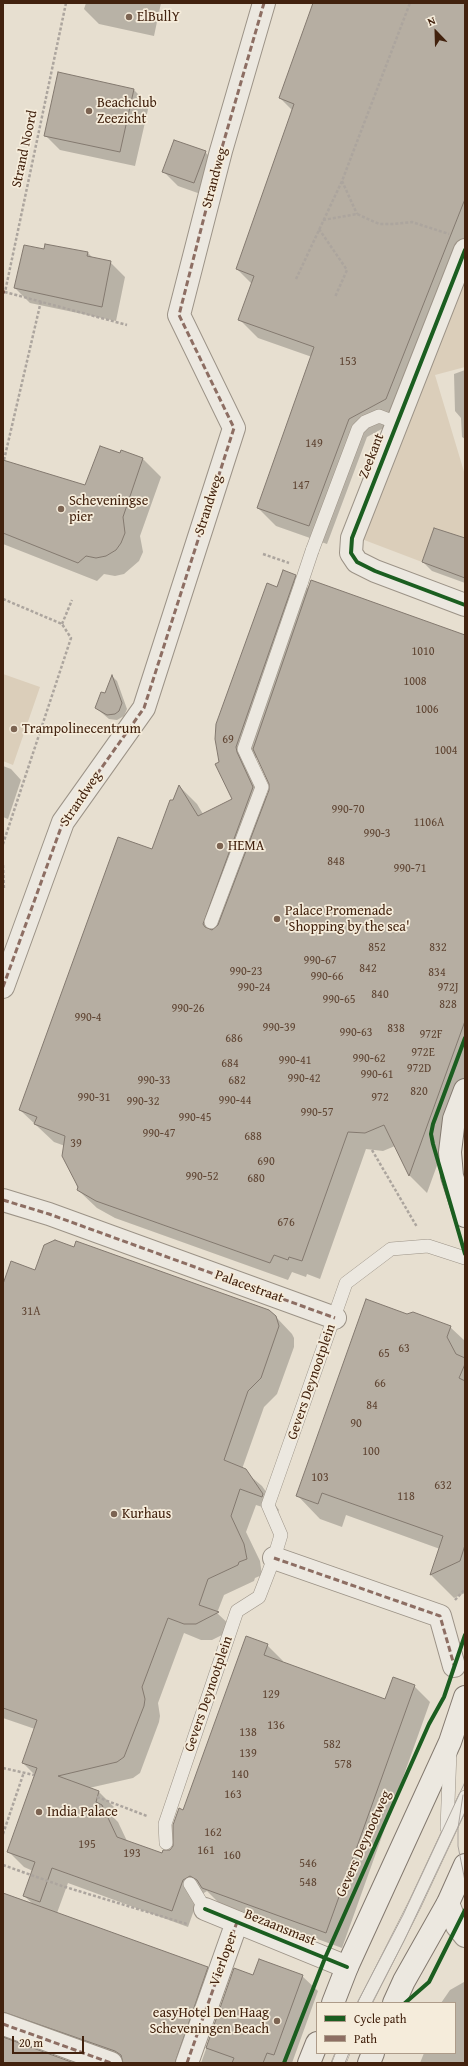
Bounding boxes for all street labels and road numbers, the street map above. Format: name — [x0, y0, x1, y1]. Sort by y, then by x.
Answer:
street label: Strand Noord — [9, 109, 41, 189]
street label: Strandweg — [199, 146, 231, 210]
street label: Zeekant — [356, 431, 388, 481]
street label: Strandweg — [191, 473, 227, 537]
street label: Strandweg — [57, 768, 105, 830]
street label: Palacestraat — [212, 1267, 286, 1307]
street label: Gevers Deynootplein — [284, 1322, 340, 1442]
street label: Gevers Deynootplein — [181, 1634, 237, 1754]
street label: Gevers Deynootweg — [333, 1788, 395, 1900]
street label: Bezaansmast — [242, 1906, 318, 1950]
street label: Vierloper — [206, 1930, 242, 1988]

